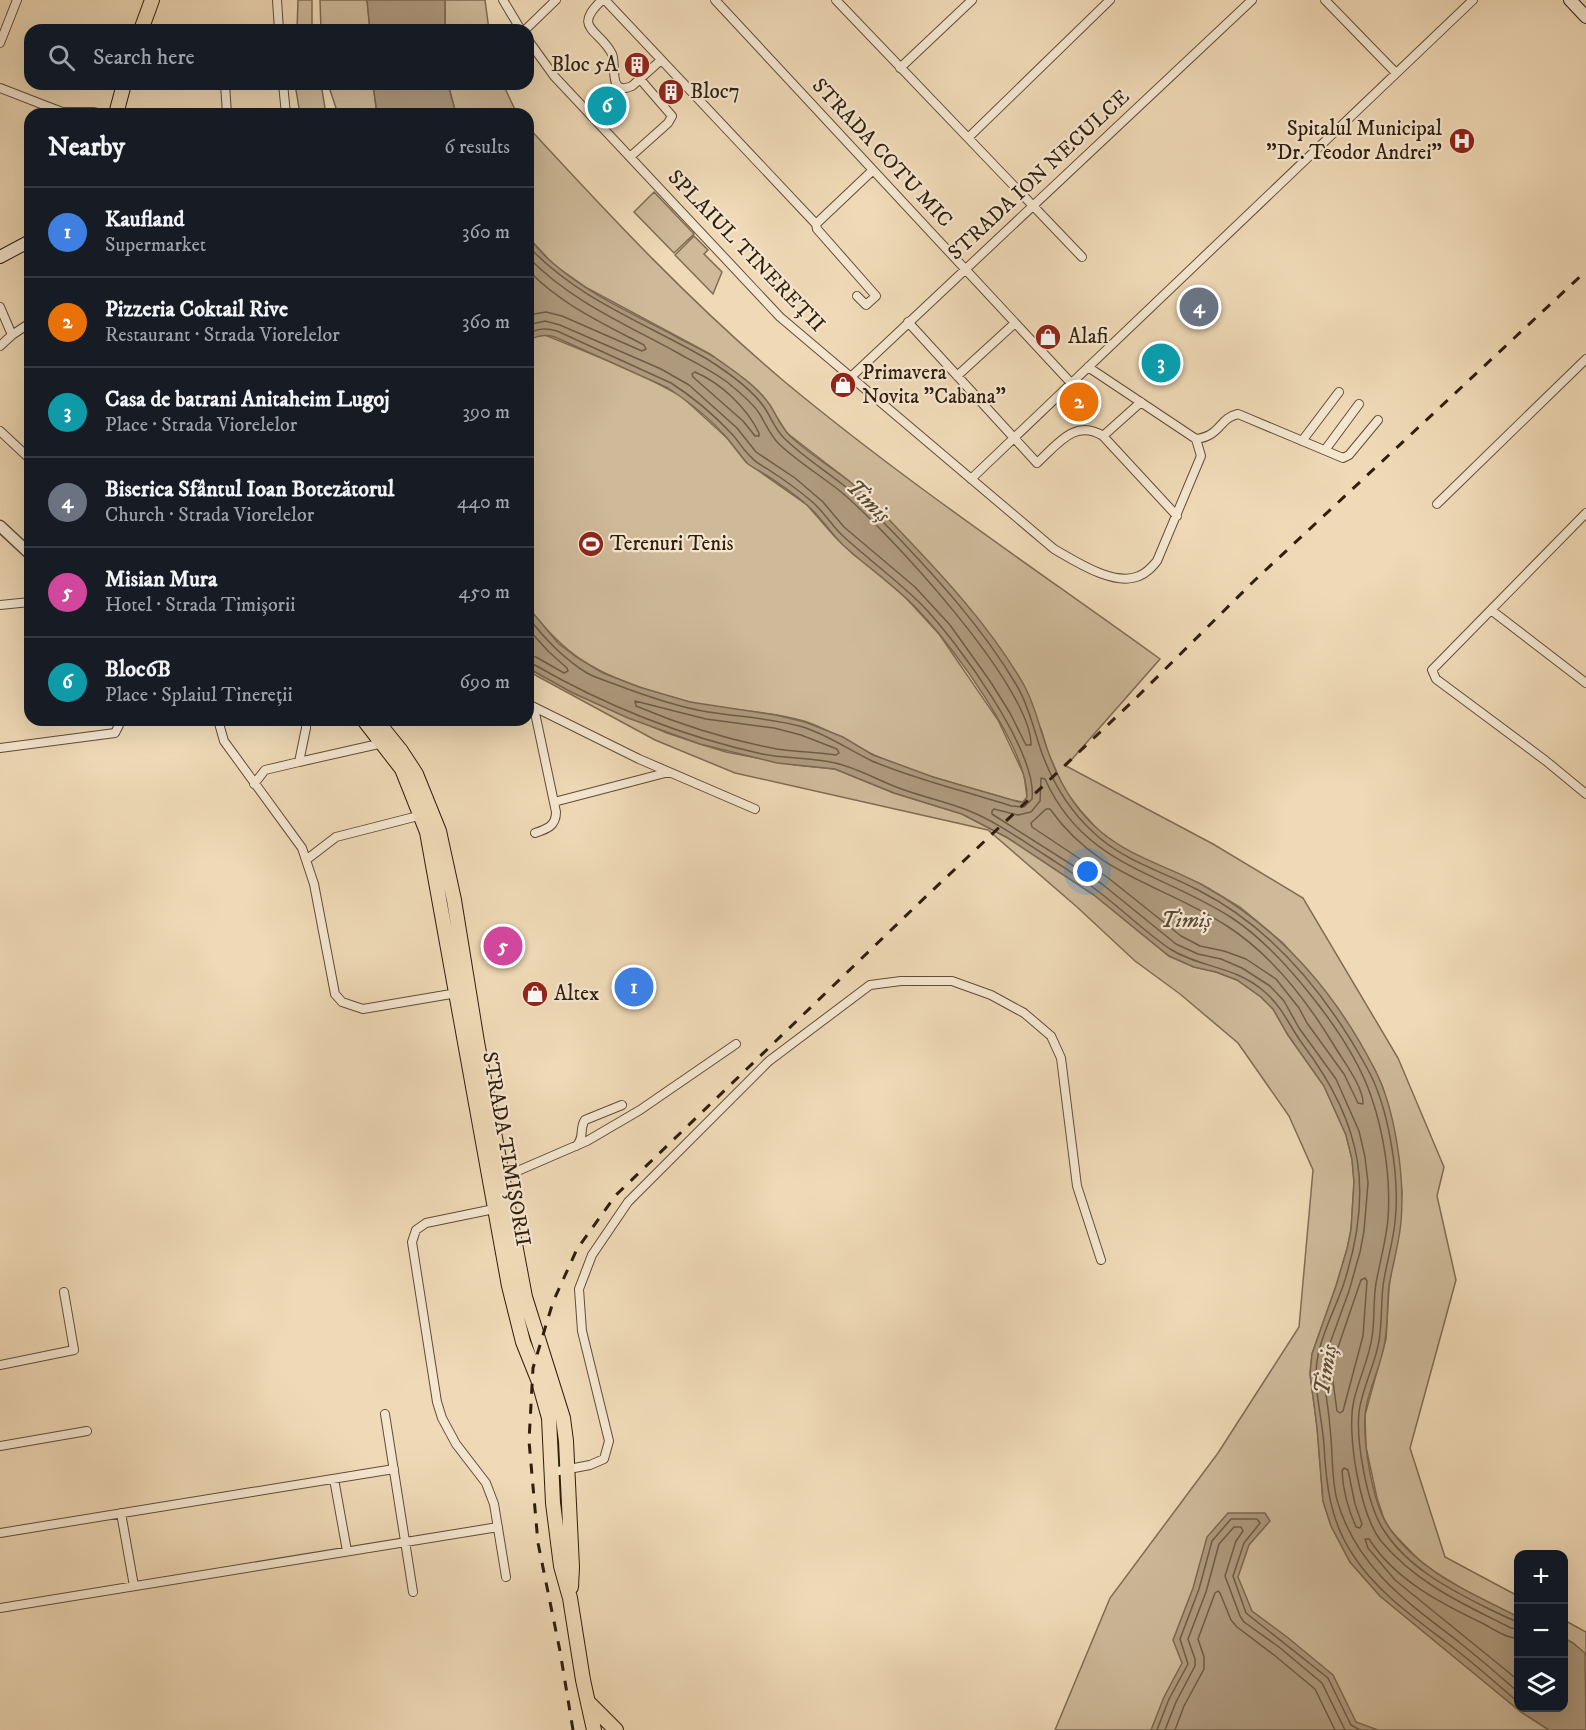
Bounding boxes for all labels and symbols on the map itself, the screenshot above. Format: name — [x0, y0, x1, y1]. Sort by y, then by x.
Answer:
building icon: Bloc 5A — [622, 50, 652, 80]
place label: Bloc 5A — [551, 52, 619, 78]
street label: STRADA COTU MIC — [806, 73, 958, 233]
building icon: Bloc7 — [656, 77, 686, 107]
place label: Bloc7 — [690, 79, 740, 105]
pin: 6 — [588, 84, 626, 128]
street label: STRADA ION NECULCE — [943, 84, 1135, 266]
place label: Spitalul Municipal "Dr. Teodor Andrei" — [1266, 116, 1443, 166]
hospital icon: Spitalul Municipal "Dr. Teodor Andrei" — [1447, 126, 1477, 156]
street label: SPLAIUL TINEREȚII — [662, 165, 830, 337]
pin: 4 — [1180, 284, 1218, 330]
shop icon: Alafi — [1033, 322, 1063, 352]
place label: Alafi — [1068, 324, 1109, 350]
pin: 3 — [1142, 340, 1180, 386]
place label: Primavera Novita "Cabana" — [862, 360, 1006, 410]
shop icon: Primavera Novita "Cabana" — [828, 370, 858, 400]
pin: 2 — [1060, 380, 1098, 424]
water label: Timiș — [840, 474, 897, 529]
sports icon: Terenuri Tenis — [576, 529, 606, 559]
place label: Terenuri Tenis — [610, 531, 734, 557]
your location — [1073, 857, 1102, 886]
water label: Timiș — [1161, 907, 1213, 934]
pin: 5 — [484, 924, 522, 968]
pin: 1 — [614, 964, 654, 1010]
shop icon: Altex — [520, 979, 550, 1009]
place label: Altex — [554, 981, 599, 1007]
street label: STRADA TIMIȘORII — [476, 1050, 536, 1248]
water label: Timiș — [1309, 1342, 1344, 1397]

